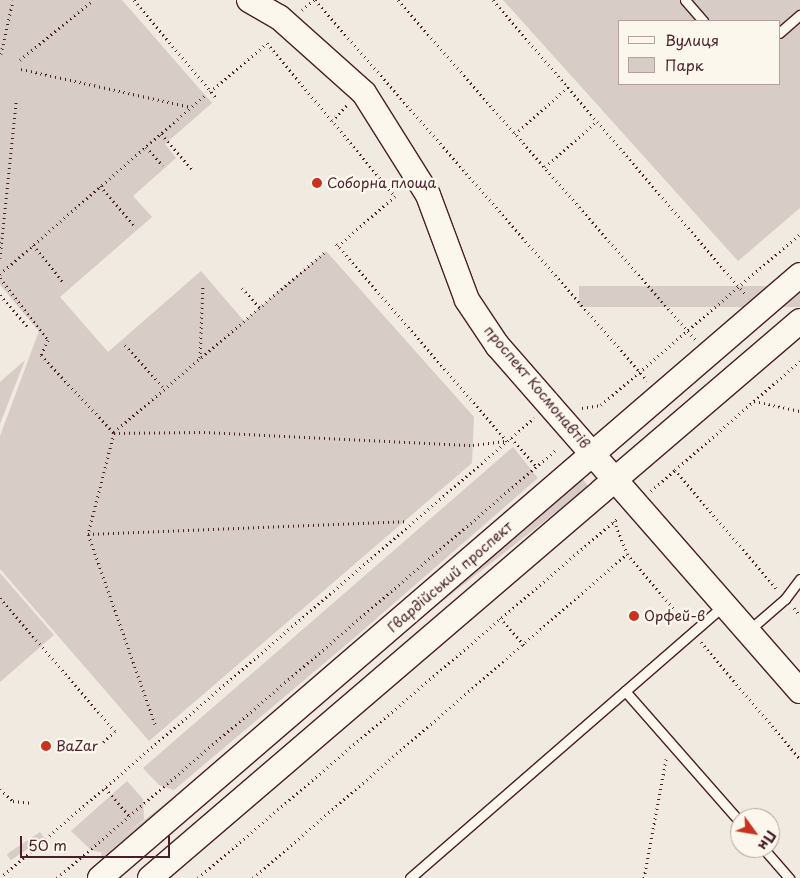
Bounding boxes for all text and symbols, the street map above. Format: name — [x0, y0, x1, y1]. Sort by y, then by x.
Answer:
legend — [618, 20, 780, 85]
text: Вулиця — [665, 28, 719, 51]
text: Парк — [665, 53, 704, 76]
place label: Соборна площа — [327, 175, 437, 191]
marker: Соборна площа — [311, 177, 323, 189]
street label: проспект Космонавтів — [481, 322, 593, 452]
street label: Гвардійський проспект — [384, 518, 516, 636]
place label: Орфей-в — [644, 608, 705, 624]
marker: Орфей-в — [628, 610, 640, 622]
place label: BaZar — [56, 738, 98, 754]
marker: BaZar — [40, 740, 52, 752]
north arrow — [730, 808, 780, 858]
scale bar — [22, 826, 172, 858]
text: Пн — [753, 827, 782, 855]
text: 50 m — [28, 833, 67, 856]

